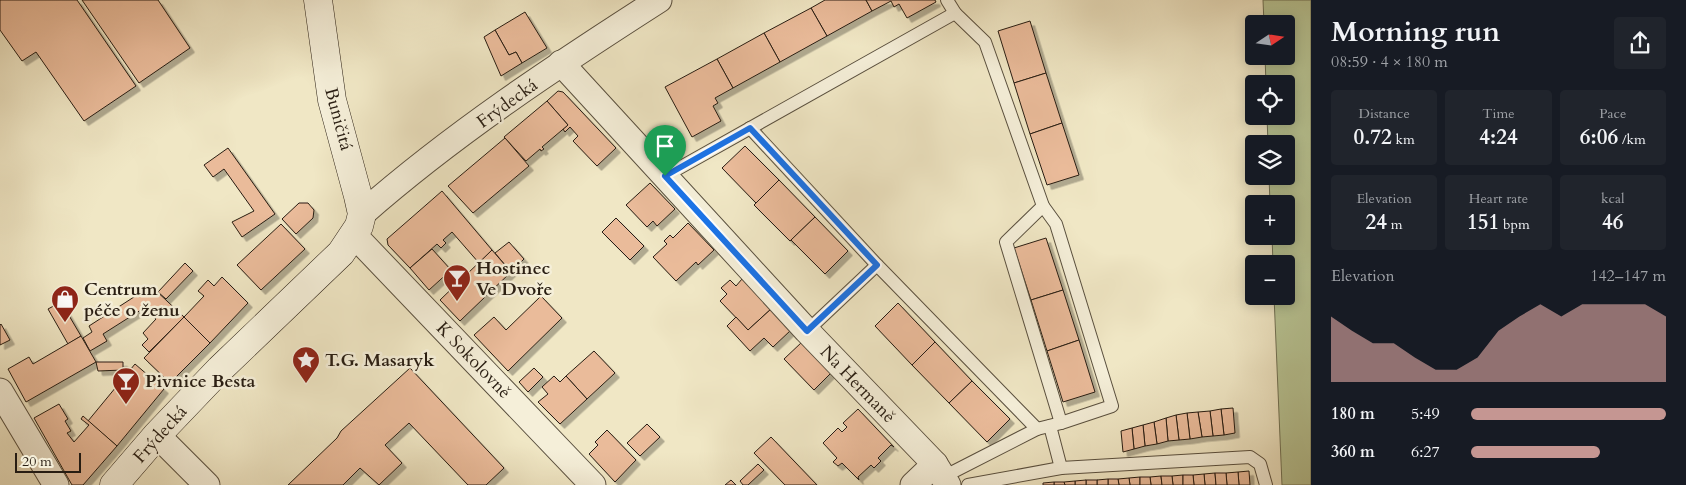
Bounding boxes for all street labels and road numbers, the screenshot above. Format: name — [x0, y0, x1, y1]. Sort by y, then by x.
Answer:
street label: Frýdecká — [472, 73, 543, 134]
street label: Buničitá — [318, 85, 359, 154]
street label: K Sokolovně — [431, 316, 517, 404]
street label: Na Hermaně — [814, 340, 901, 429]
street label: Frýdecká — [128, 400, 193, 469]

